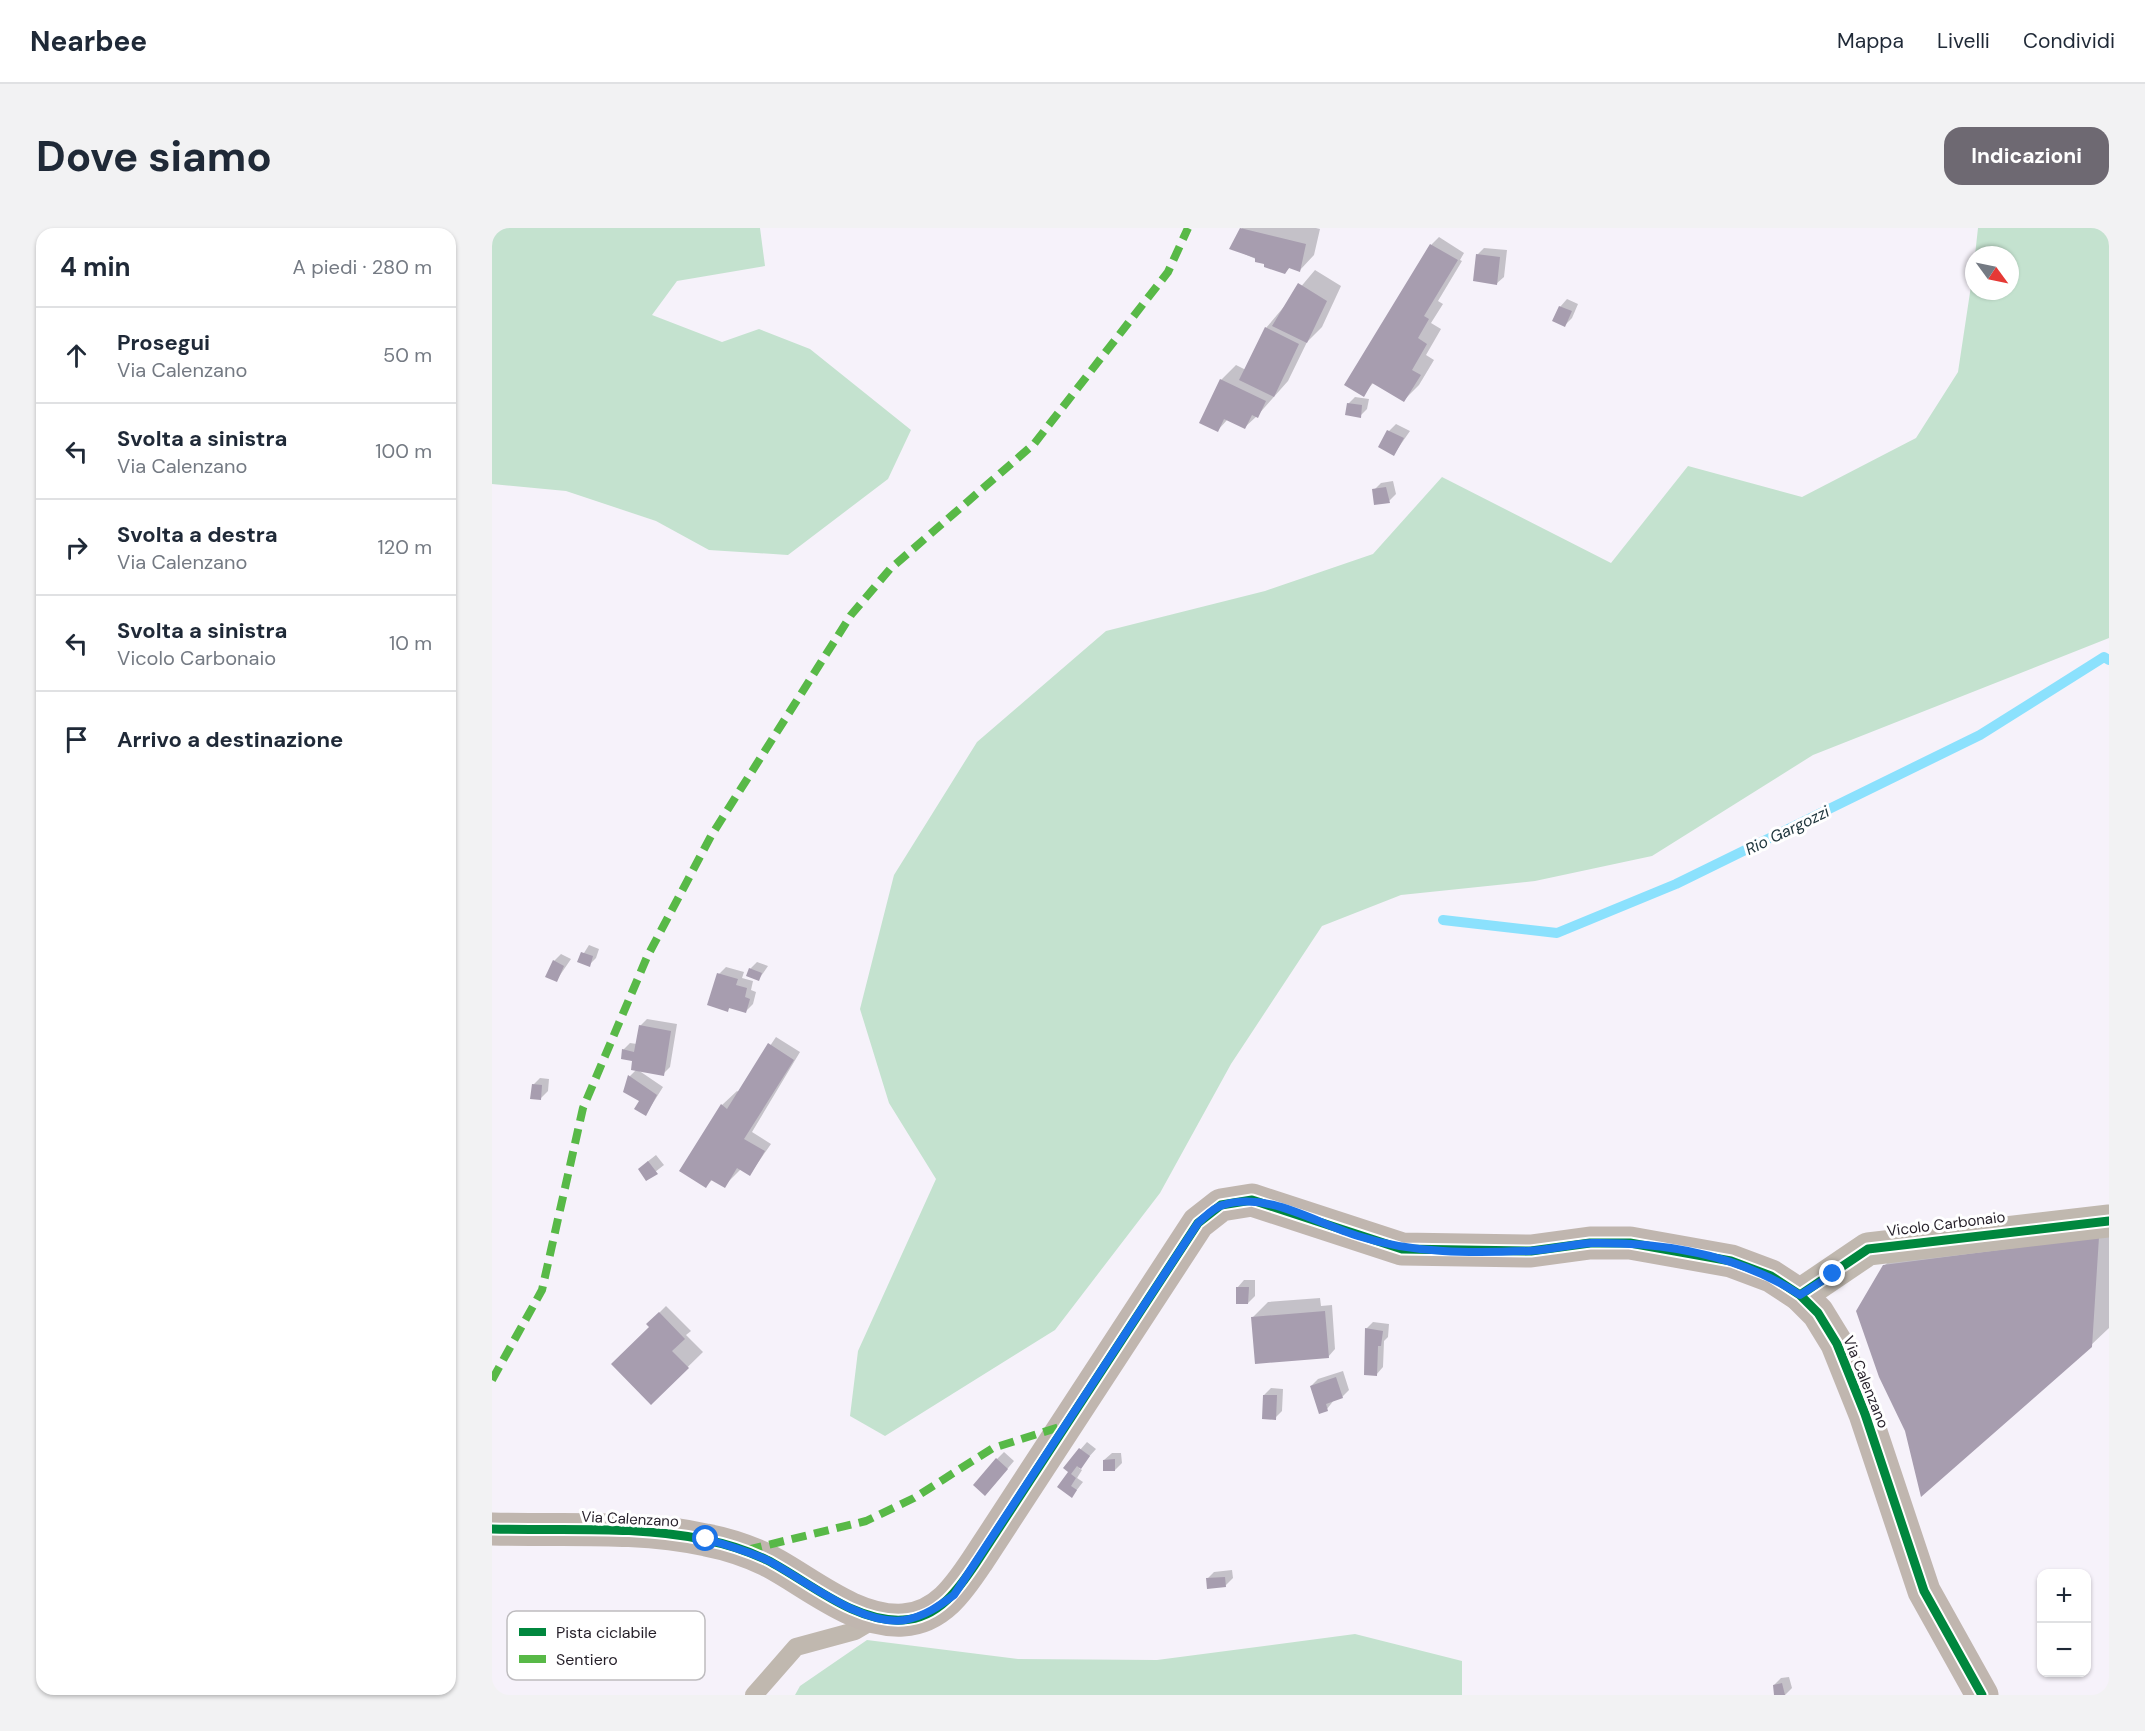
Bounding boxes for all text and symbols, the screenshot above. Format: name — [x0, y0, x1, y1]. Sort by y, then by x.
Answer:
text: Nearbee — [30, 23, 147, 60]
text: Mappa — [1837, 27, 1904, 55]
text: Livelli — [1937, 27, 1990, 55]
text: Condividi — [2023, 27, 2115, 55]
button: Indicazioni — [1944, 127, 2109, 185]
text: Dove siamo — [36, 129, 272, 184]
north arrow — [1965, 246, 2019, 300]
text: 4 min — [60, 250, 131, 284]
text: A piedi · 280 m — [293, 254, 432, 280]
text: Prosegui — [117, 328, 210, 357]
icon: ahead — [60, 339, 93, 372]
text: 50 m — [383, 342, 432, 368]
text: Via Calenzano — [117, 357, 247, 383]
text: Svolta a sinistra — [117, 424, 287, 453]
icon: left — [60, 435, 93, 468]
text: 100 m — [375, 438, 432, 464]
text: Via Calenzano — [117, 453, 247, 479]
text: Svolta a destra — [117, 520, 278, 549]
icon: right — [60, 531, 93, 564]
text: 120 m — [378, 534, 432, 560]
text: Via Calenzano — [117, 549, 247, 575]
text: Svolta a sinistra — [117, 616, 287, 645]
icon: left — [60, 627, 93, 660]
text: 10 m — [389, 630, 432, 656]
text: Vicolo Carbonaio — [117, 645, 276, 671]
icon: arrive — [60, 723, 93, 756]
text: Arrivo a destinazione — [117, 725, 343, 754]
water label: Rio Gargozzi — [1742, 801, 1834, 860]
street label: Vicolo Carbonaio — [1886, 1207, 2007, 1241]
route end — [1819, 1260, 1845, 1286]
street label: Via Calenzano — [1838, 1333, 1894, 1431]
street label: Via Calenzano — [581, 1506, 679, 1532]
route start — [692, 1525, 718, 1551]
map controls — [2037, 1569, 2091, 1677]
button: + — [2037, 1569, 2091, 1623]
legend — [507, 1611, 705, 1680]
text: Pista ciclabile — [556, 1622, 657, 1643]
button: − — [2037, 1623, 2091, 1677]
text: Sentiero — [556, 1649, 618, 1670]

